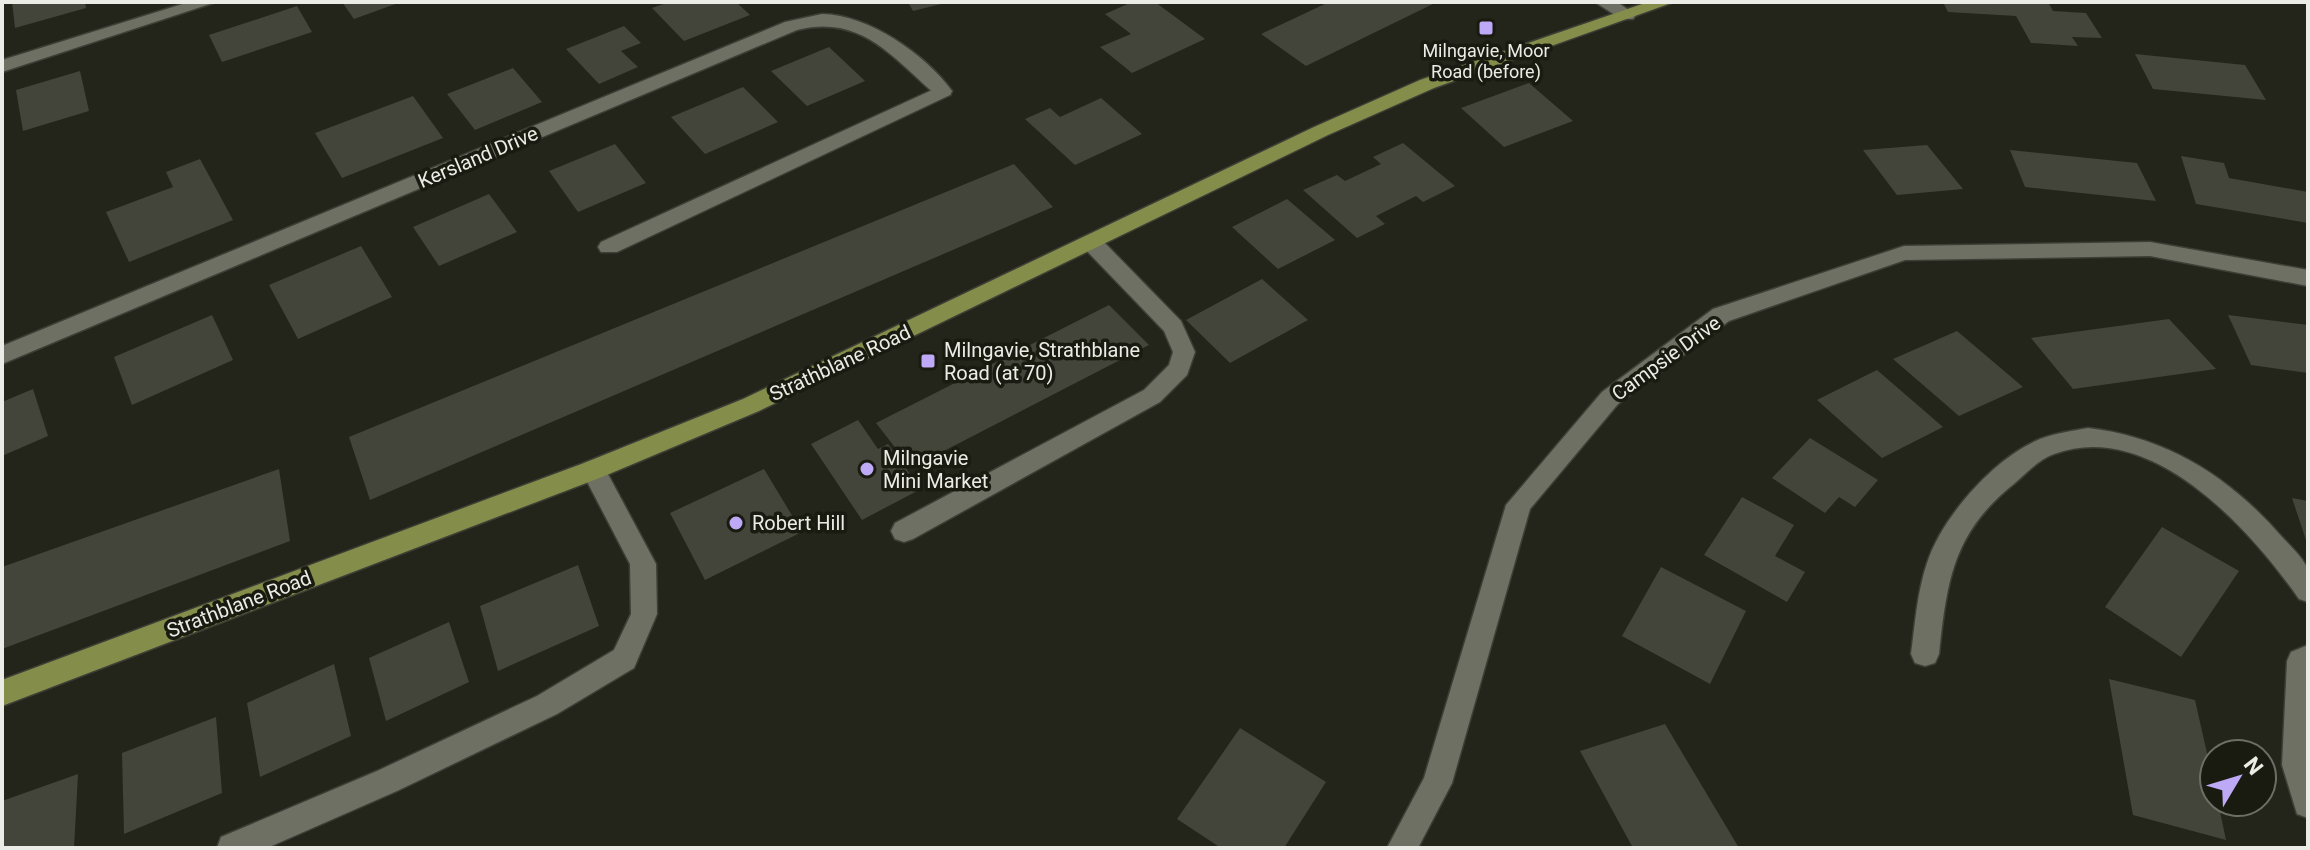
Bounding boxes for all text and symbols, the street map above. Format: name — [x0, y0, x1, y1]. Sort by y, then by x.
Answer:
marker: Milngavie, Moor Road (before) — [1477, 19, 1495, 37]
place label: Milngavie, Moor Road (before) — [1422, 40, 1550, 83]
street label: Kersland Drive — [414, 121, 542, 193]
street label: Campsie Drive — [1607, 311, 1725, 405]
street label: Strathblane Road — [766, 320, 914, 406]
place label: Milngavie, Strathblane Road (at 70) — [944, 338, 1140, 385]
marker: Milngavie, Strathblane Road (at 70) — [919, 352, 937, 370]
place label: Milngavie Mini Market — [883, 446, 988, 493]
marker: Milngavie Mini Market — [858, 460, 876, 478]
place label: Robert Hill — [752, 511, 845, 535]
marker: Robert Hill — [727, 514, 745, 532]
street label: Strathblane Road — [163, 565, 315, 643]
north arrow — [2198, 738, 2278, 818]
text: N — [2239, 752, 2268, 780]

